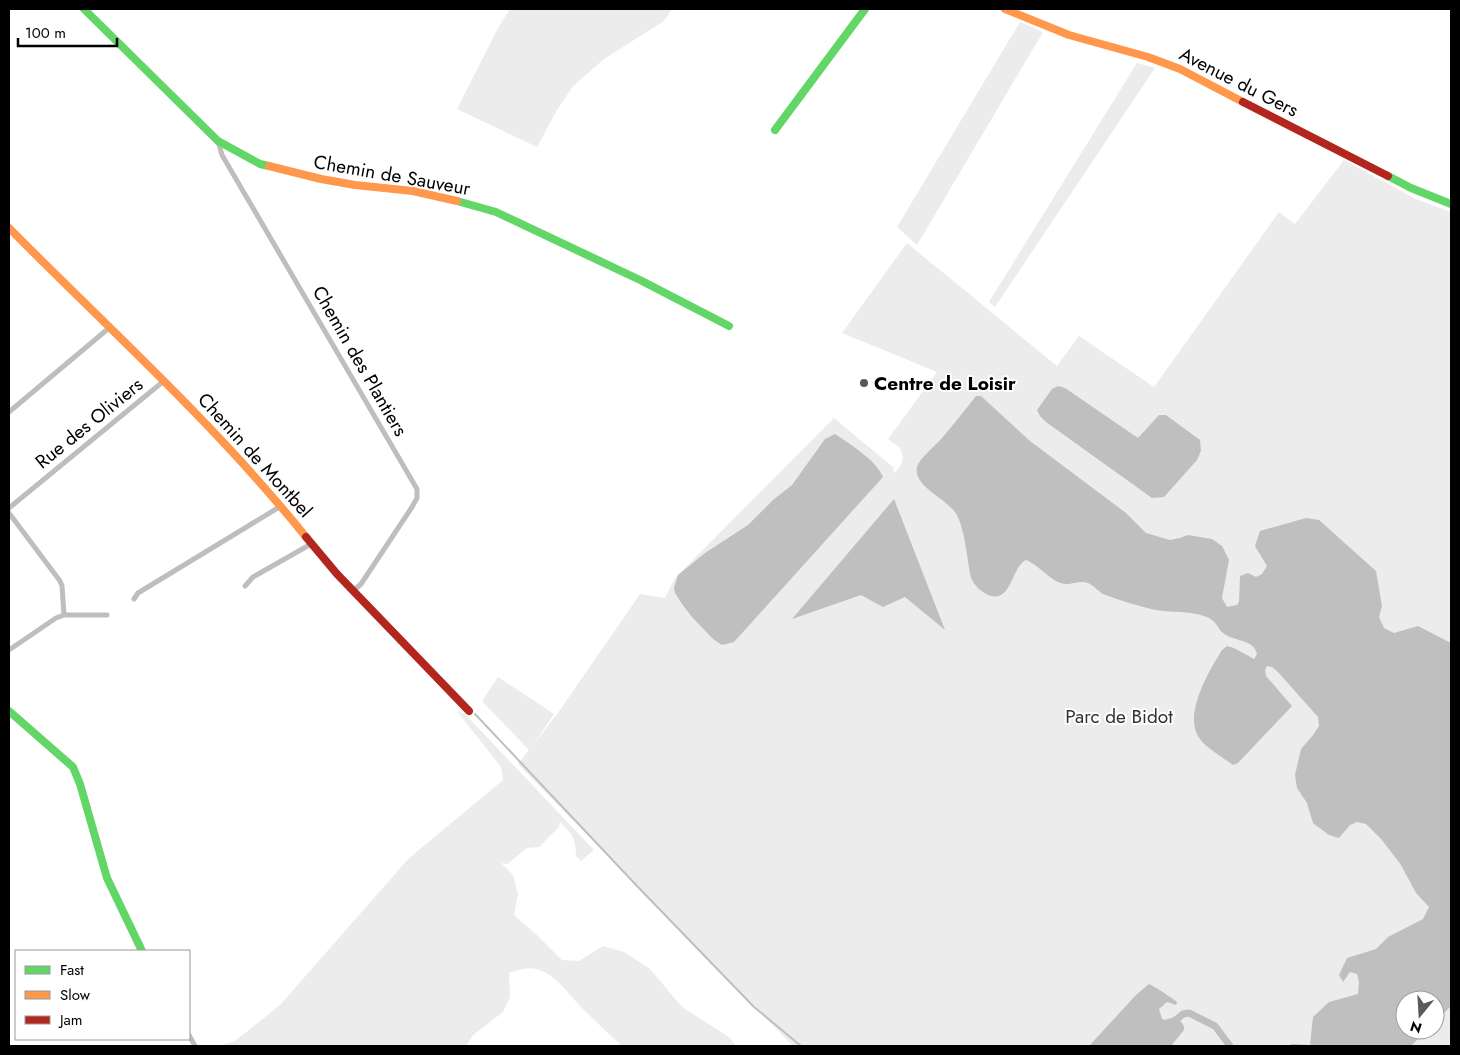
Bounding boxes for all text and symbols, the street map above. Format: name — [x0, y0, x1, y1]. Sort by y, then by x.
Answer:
scale bar — [18, 15, 116, 47]
text: 100 m — [25, 22, 66, 44]
street label: Avenue du Gers — [1175, 40, 1303, 124]
street label: Chemin de Sauveur — [312, 148, 473, 202]
street label: Chemin des Plantiers — [306, 281, 414, 441]
place label: Centre de Loisir — [874, 370, 1016, 397]
street label: Rue des Oliviers — [29, 371, 149, 475]
marker: Centre de Loisir — [858, 377, 870, 389]
street label: Chemin de Montbel — [191, 387, 319, 523]
park label: Parc de Bidot — [1065, 703, 1173, 730]
legend — [15, 950, 190, 1040]
text: Fast — [60, 959, 84, 981]
text: Slow — [60, 984, 91, 1006]
north arrow — [1395, 990, 1445, 1040]
text: Jam — [58, 1009, 83, 1031]
text: N — [1408, 1016, 1424, 1039]

